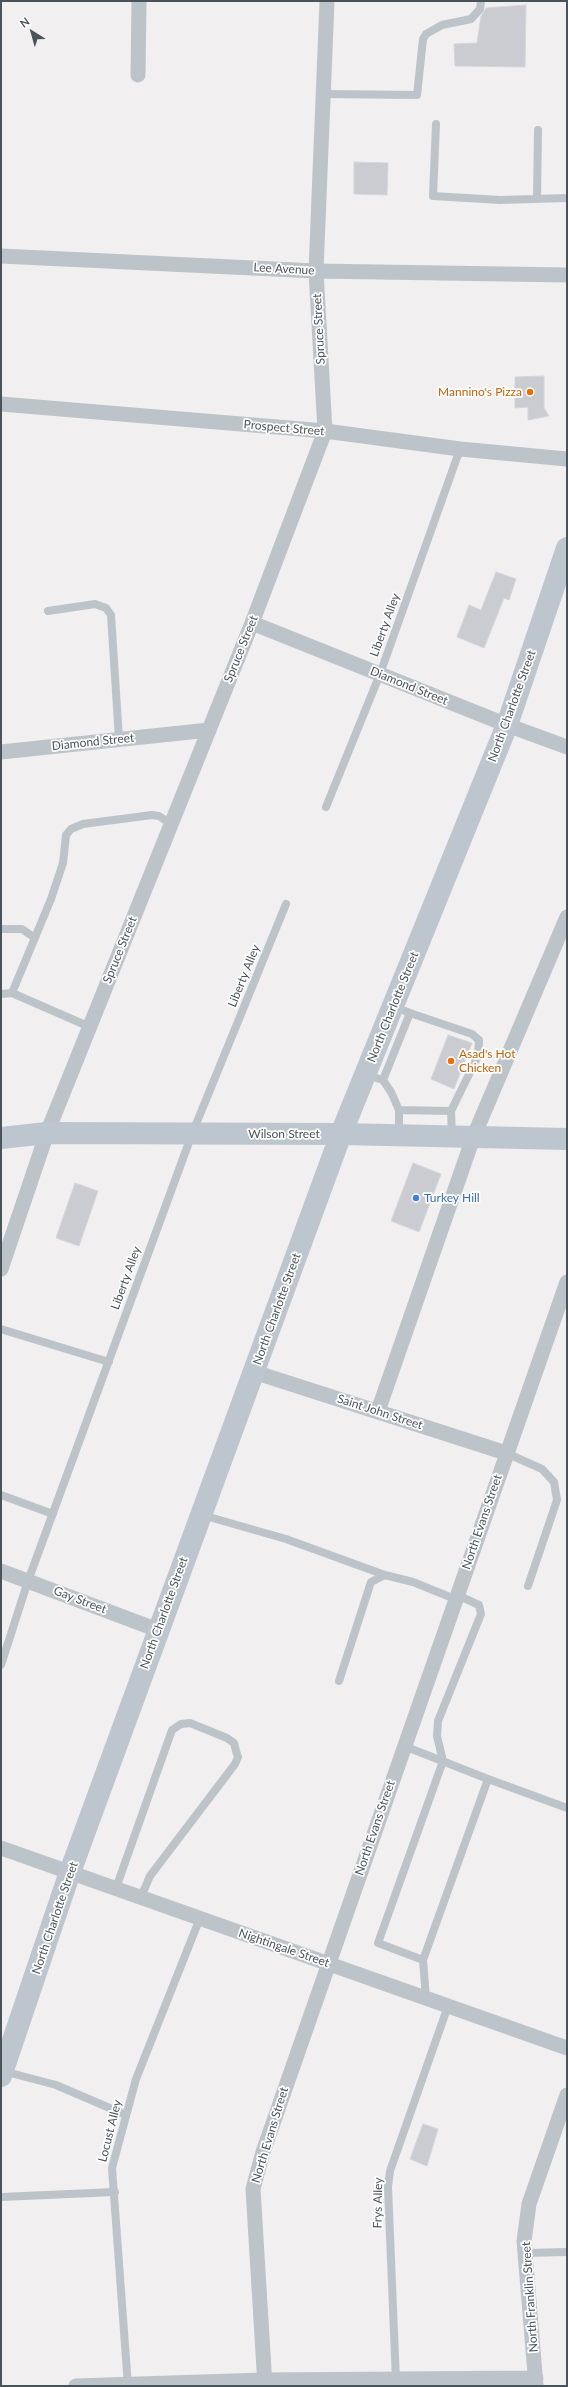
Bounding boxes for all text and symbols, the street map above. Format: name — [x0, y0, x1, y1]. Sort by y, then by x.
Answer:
north arrow — [12, 12, 52, 52]
text: N — [17, 14, 32, 30]
street label: Lee Avenue — [253, 260, 315, 278]
street label: Spruce Street — [310, 293, 328, 365]
place label: Mannino's Pizza — [438, 385, 522, 399]
marker: Mannino's Pizza — [525, 387, 535, 397]
street label: Prospect Street — [243, 417, 325, 439]
street label: Liberty Alley — [367, 591, 403, 659]
street label: Spruce Street — [221, 613, 261, 685]
street label: North Charlotte Street — [485, 648, 539, 764]
street label: Diamond Street — [368, 664, 450, 708]
street label: Diamond Street — [51, 731, 135, 753]
street label: Spruce Street — [100, 914, 140, 986]
street label: Liberty Alley — [225, 943, 263, 1009]
street label: North Charlotte Street — [364, 950, 422, 1064]
place label: Asad's Hot Chicken — [459, 1047, 516, 1075]
marker: Asad's Hot Chicken — [446, 1056, 456, 1066]
street label: Wilson Street — [248, 1127, 320, 1141]
place label: Turkey Hill — [424, 1191, 480, 1205]
marker: Turkey Hill — [411, 1193, 421, 1203]
street label: Liberty Alley — [108, 1244, 144, 1312]
street label: North Charlotte Street — [250, 1251, 304, 1367]
street label: Saint John Street — [335, 1391, 425, 1433]
street label: North Evans Street — [459, 1473, 505, 1571]
street label: North Charlotte Street — [137, 1555, 191, 1671]
street label: Gay Street — [52, 1583, 108, 1617]
street label: North Evans Street — [352, 1779, 398, 1877]
street label: North Charlotte Street — [29, 1860, 81, 1976]
street label: Nightingale Street — [237, 1926, 331, 1970]
street label: North Evans Street — [249, 2085, 291, 2185]
street label: Locust Alley — [95, 2098, 125, 2164]
street label: Frys Alley — [370, 2177, 386, 2229]
street label: North Franklin Street — [519, 2241, 541, 2353]

